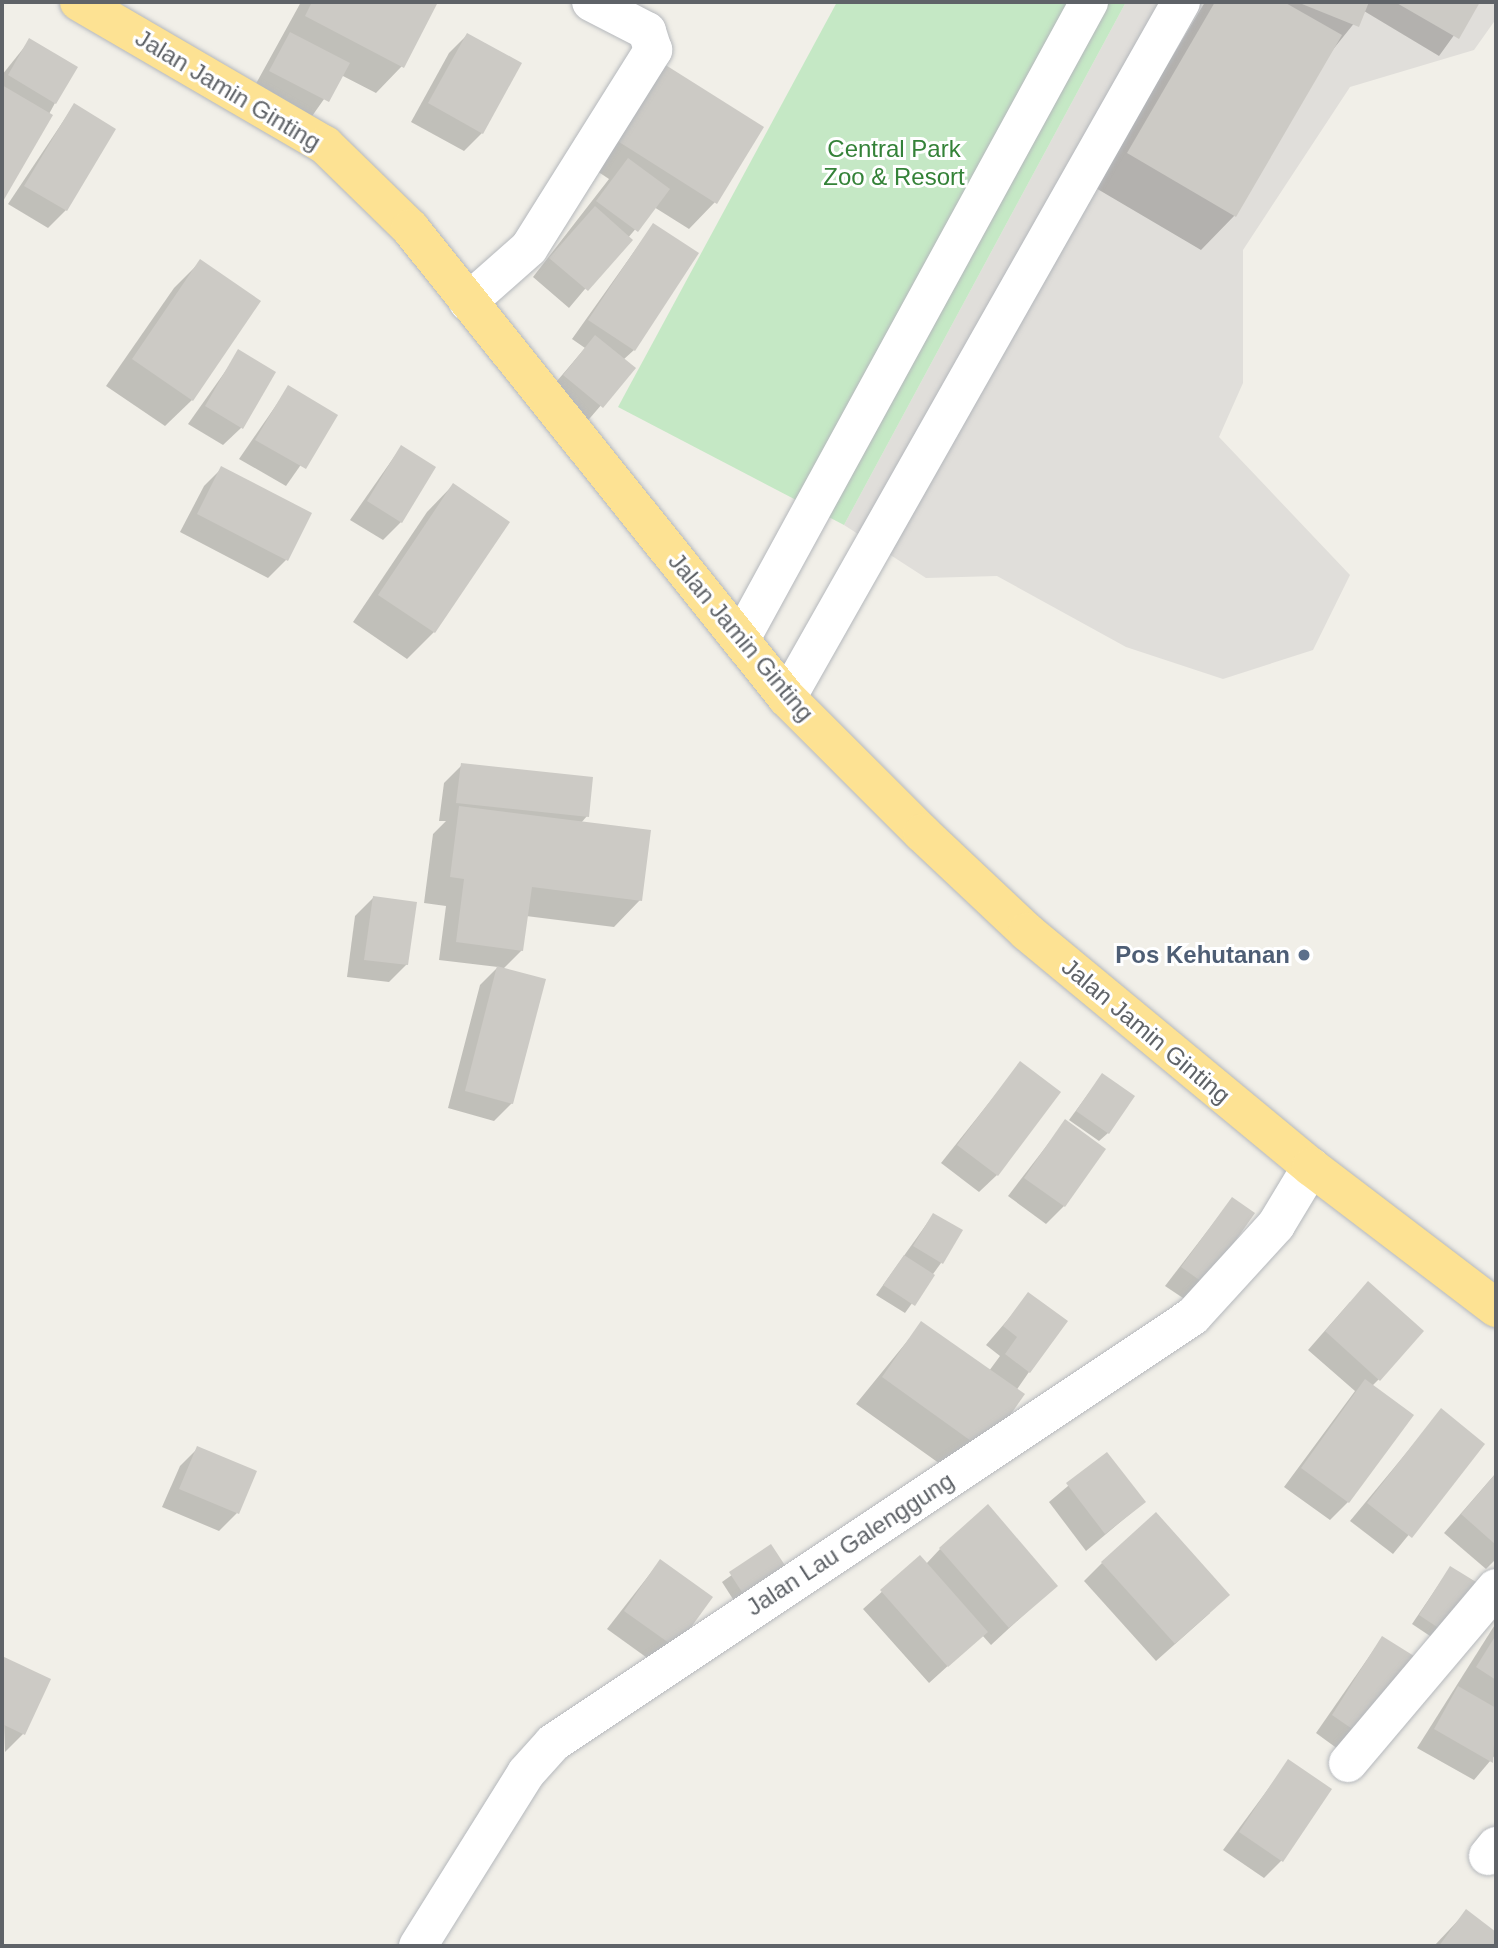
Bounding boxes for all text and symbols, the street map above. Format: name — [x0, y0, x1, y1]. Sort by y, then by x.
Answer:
street label: Jalan Jamin Ginting — [130, 23, 326, 157]
park label: Central Park Zoo & Resort — [823, 135, 965, 191]
street label: Jalan Jamin Ginting — [662, 547, 820, 727]
place label: Pos Kehutanan — [1115, 941, 1290, 969]
marker: Pos Kehutanan — [1296, 947, 1312, 963]
street label: Jalan Jamin Ginting — [1056, 952, 1236, 1110]
street label: Jalan Lau Galenggung — [741, 1466, 959, 1622]

